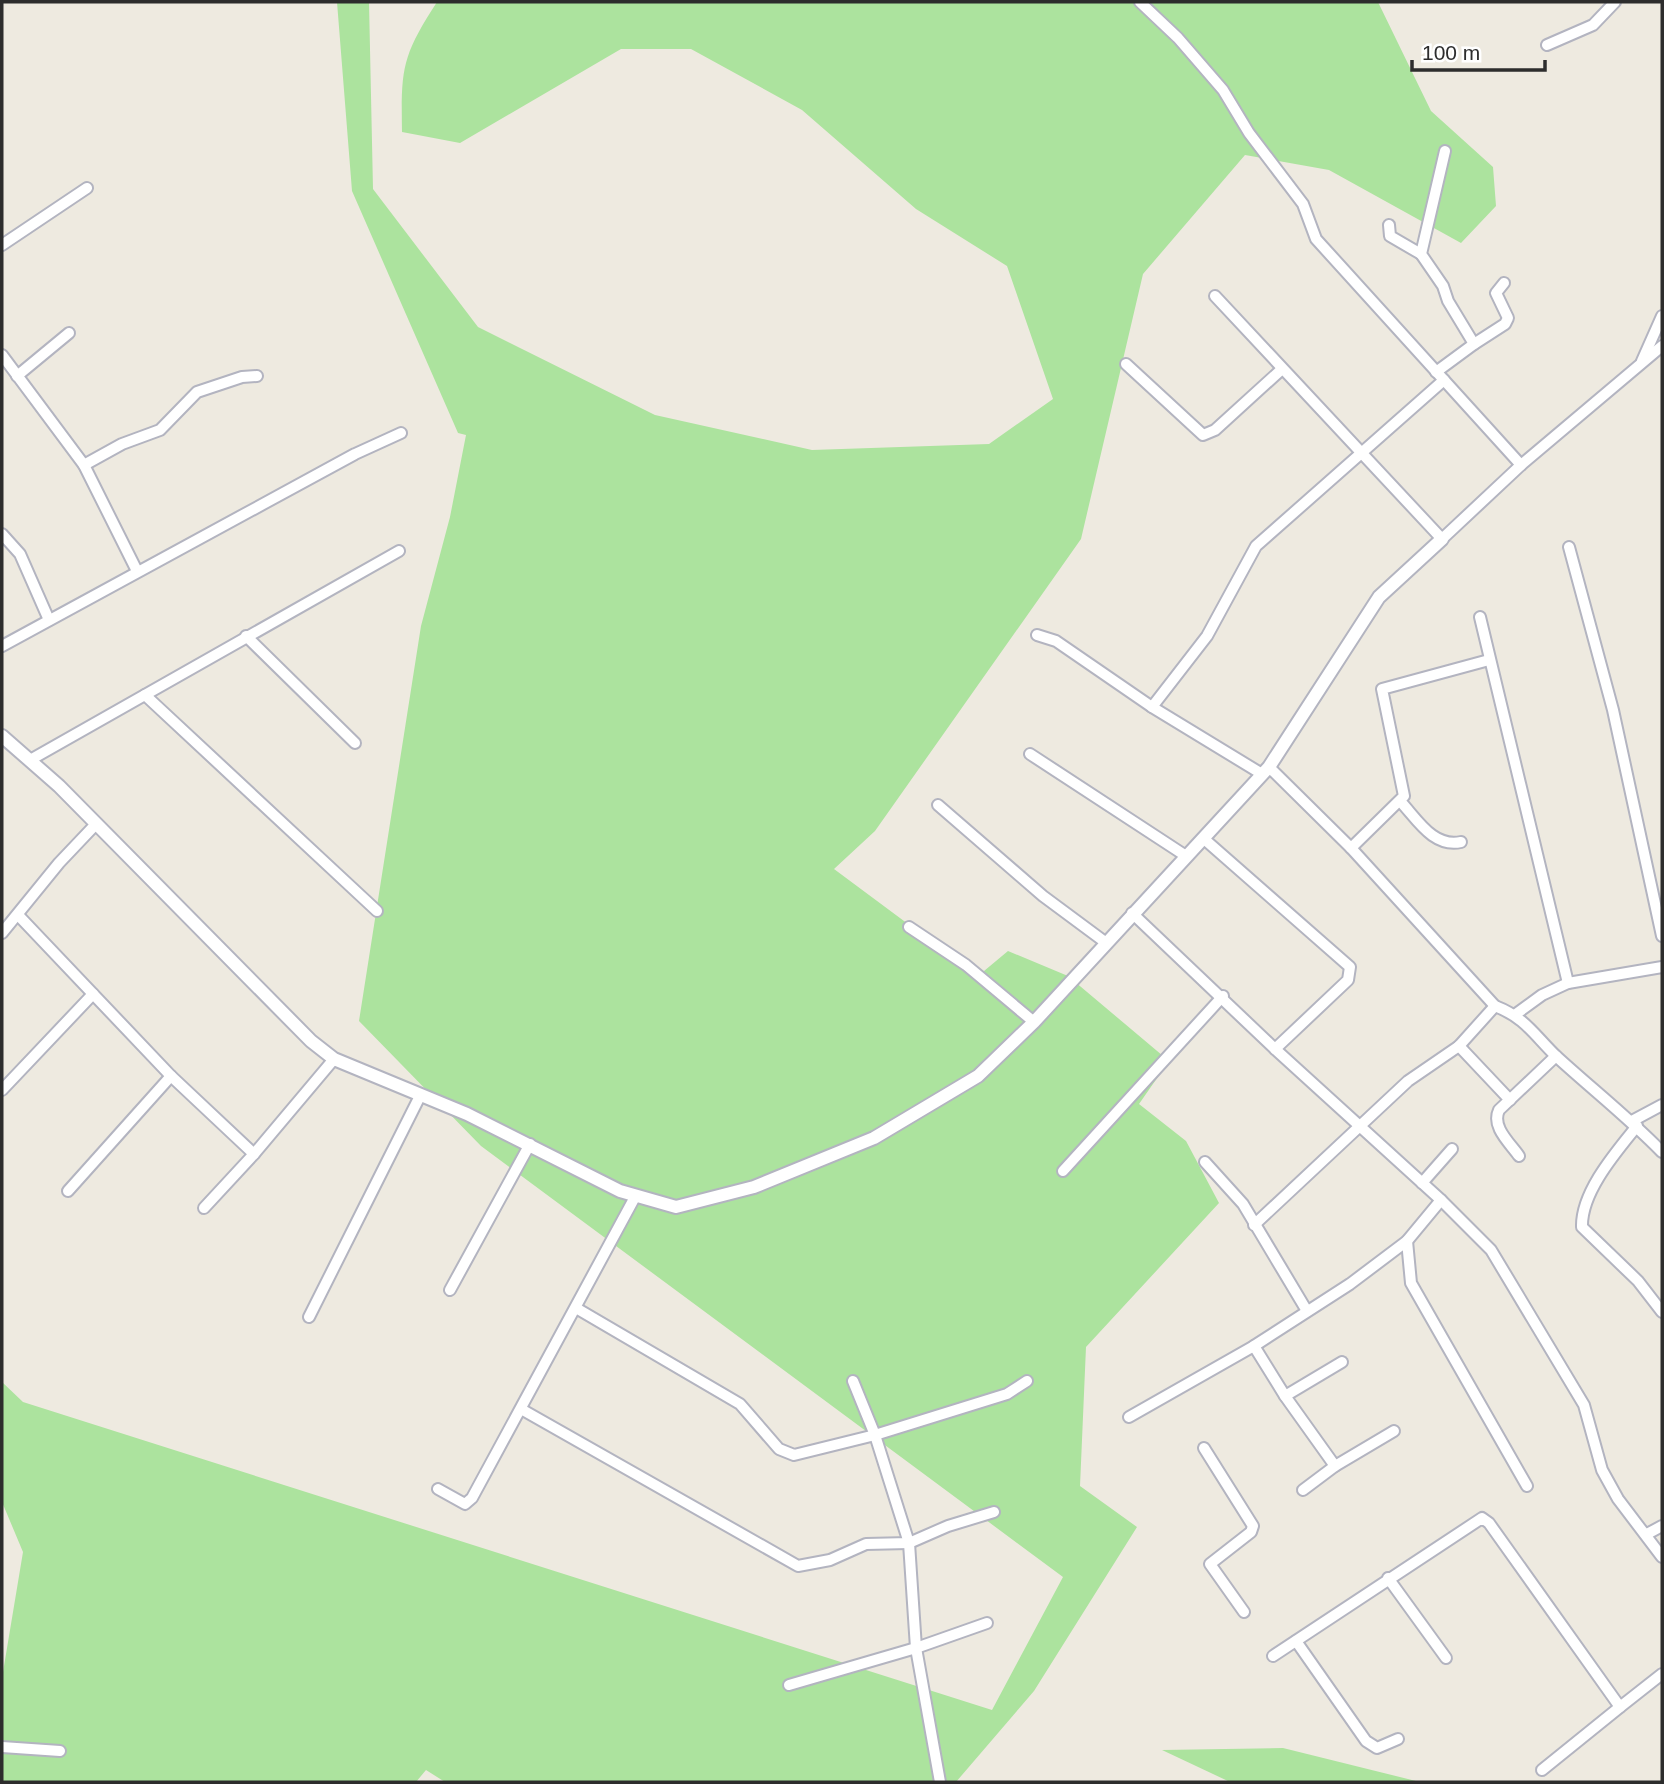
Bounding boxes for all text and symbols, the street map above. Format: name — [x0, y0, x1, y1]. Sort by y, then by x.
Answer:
scale bar — [1412, 28, 1545, 72]
text: 100 m — [1422, 41, 1480, 64]

